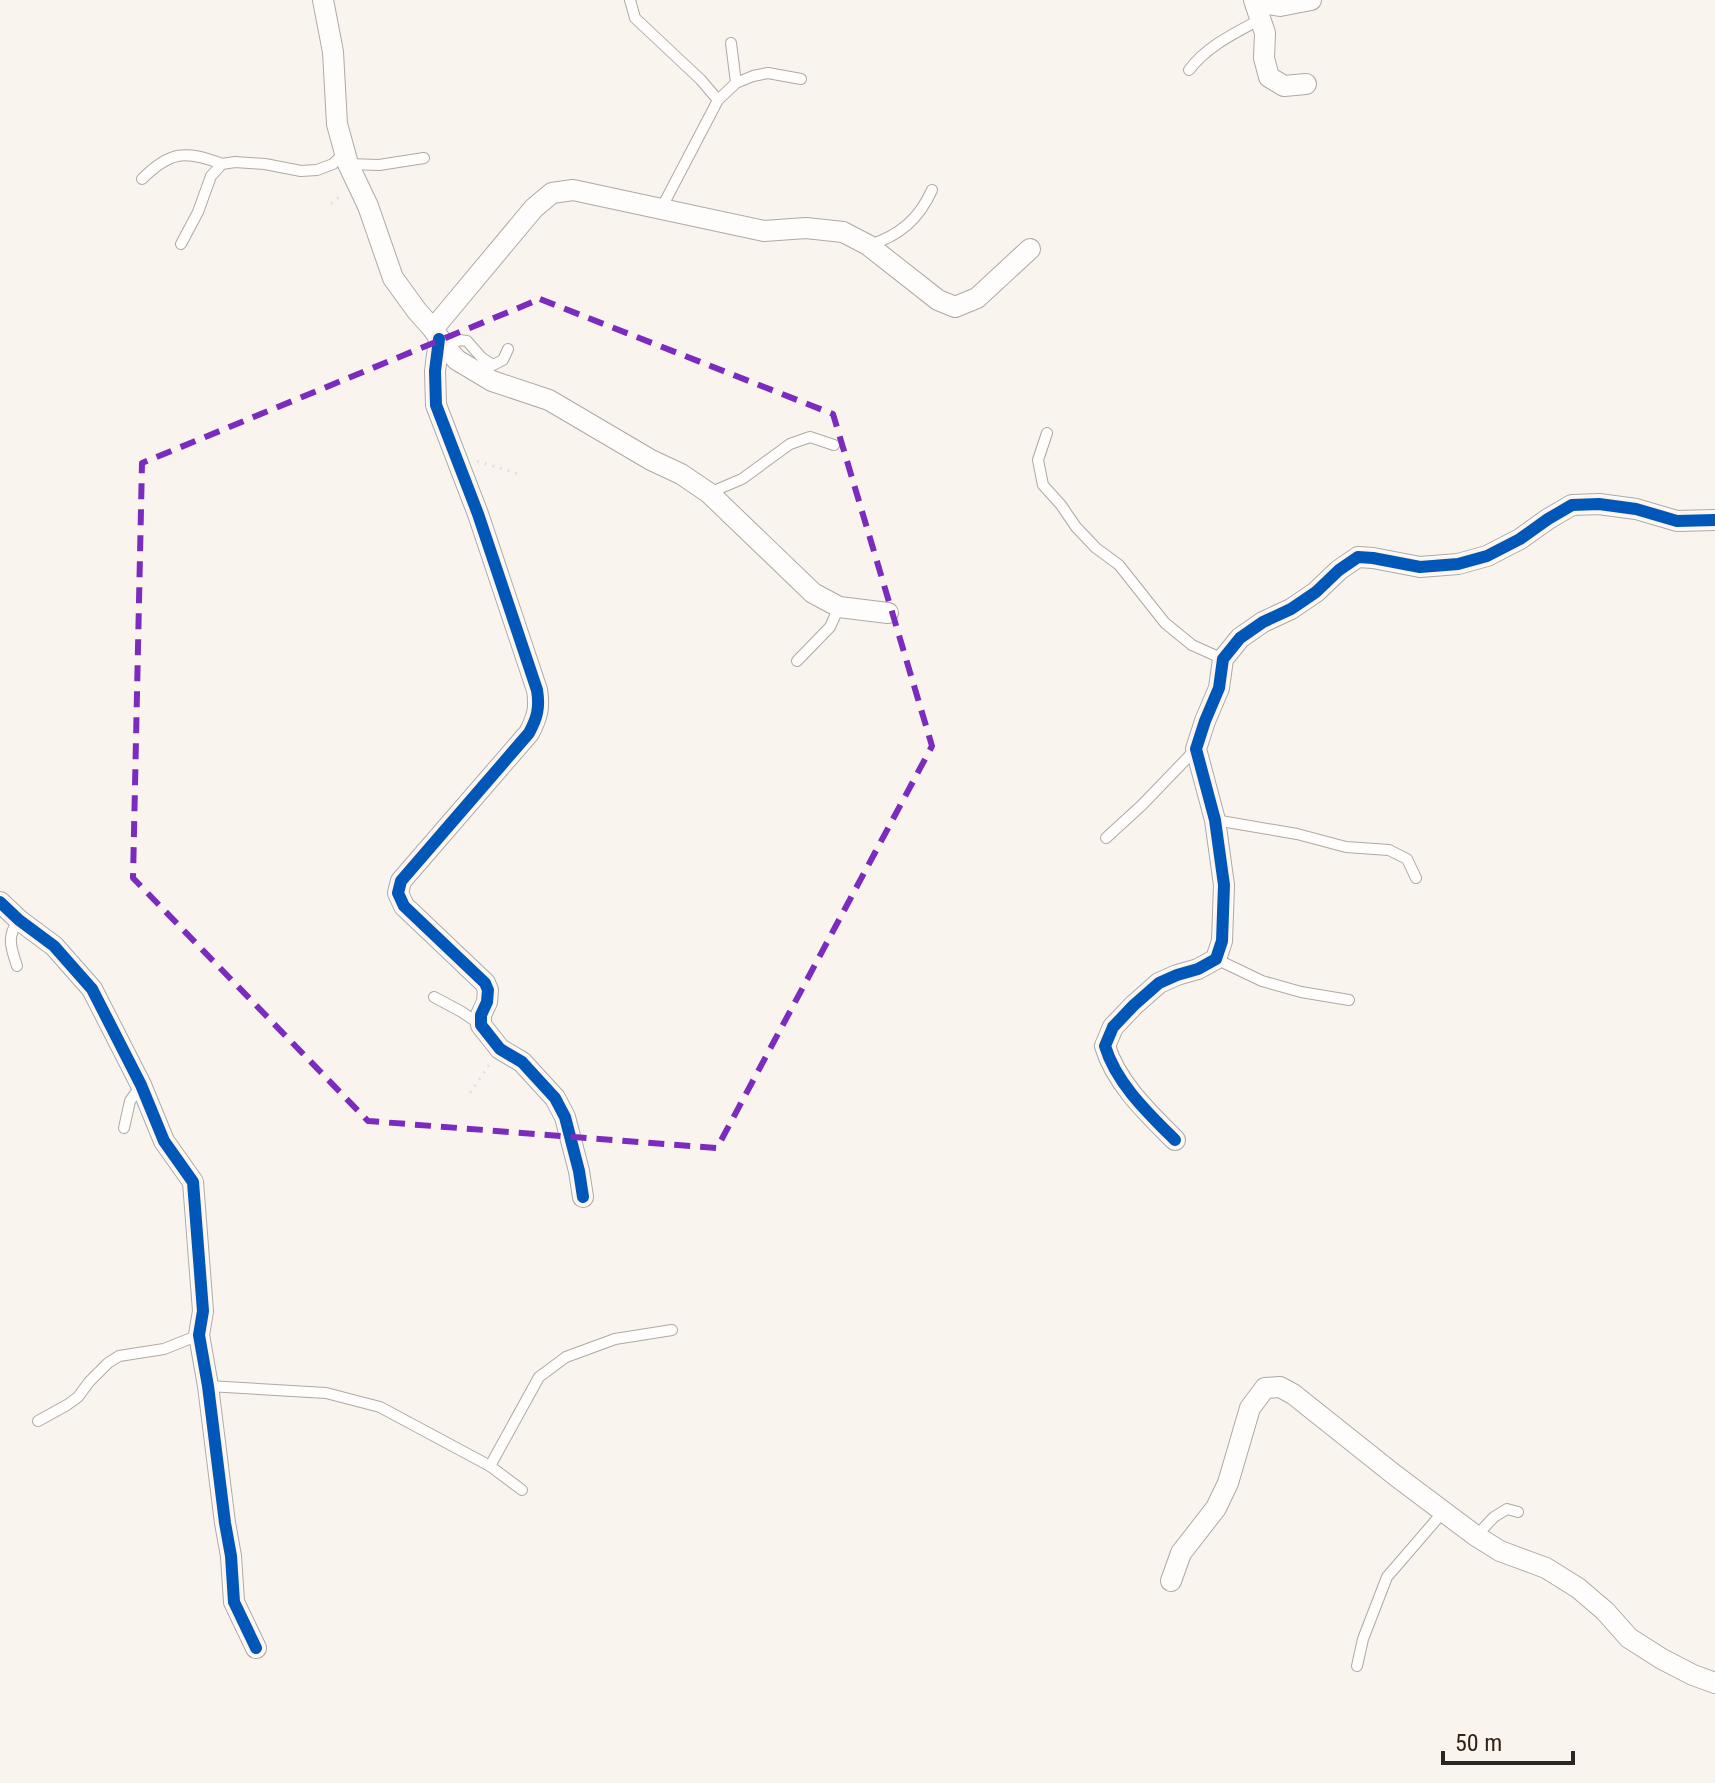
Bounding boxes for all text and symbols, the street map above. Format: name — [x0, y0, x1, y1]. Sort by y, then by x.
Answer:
scale bar — [1443, 1715, 1573, 1765]
text: 50 m — [1455, 1729, 1502, 1757]

